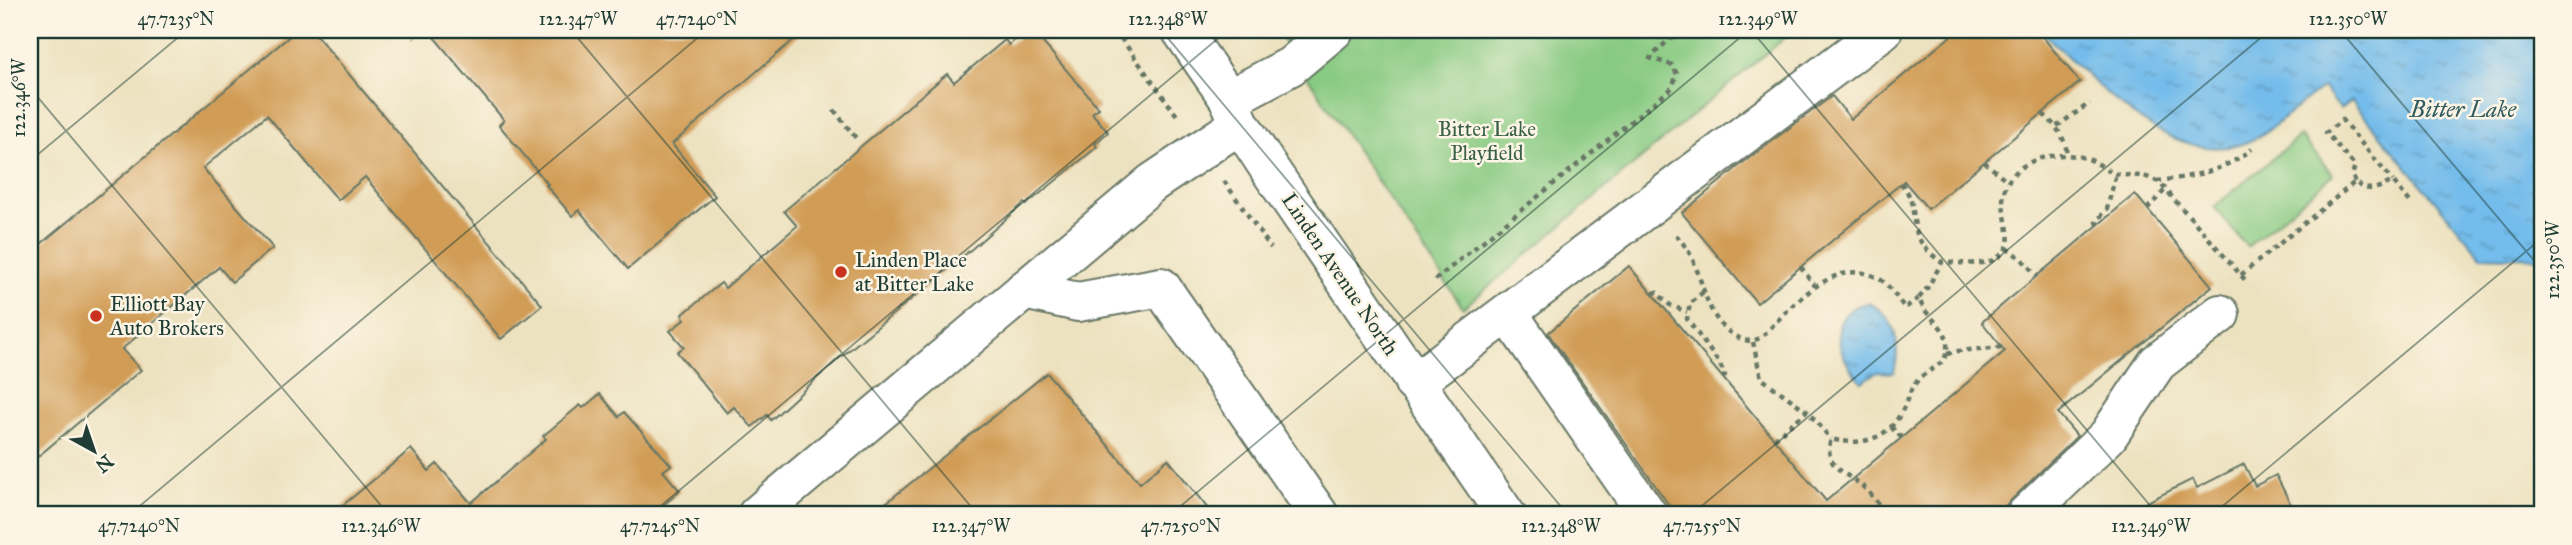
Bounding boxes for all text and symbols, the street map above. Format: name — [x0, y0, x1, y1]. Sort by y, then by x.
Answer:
text: 47.7235°N — [137, 8, 215, 30]
text: 122.347°W — [539, 8, 618, 30]
text: 47.7240°N — [656, 8, 738, 30]
text: 122.348°W — [1128, 8, 1209, 30]
text: 122.349°W — [1718, 8, 1799, 30]
text: 122.350°W — [2309, 8, 2388, 30]
text: 122.346°W — [8, 58, 30, 137]
water label: Bitter Lake — [2409, 95, 2517, 123]
park label: Bitter Lake Playfield — [1438, 116, 1536, 166]
street label: Linden Avenue North — [1276, 188, 1404, 360]
text: 122.350°W — [2542, 220, 2564, 299]
place label: Linden Place at Bitter Lake — [855, 247, 974, 297]
marker: Linden Place at Bitter Lake — [833, 264, 849, 280]
place label: Elliott Bay Auto Brokers — [109, 291, 224, 341]
marker: Elliott Bay Auto Brokers — [88, 308, 104, 324]
north arrow — [60, 416, 130, 486]
text: N — [91, 450, 118, 478]
text: 47.7240°N — [98, 515, 180, 537]
text: 122.346°W — [342, 515, 421, 537]
text: 47.7245°N — [620, 515, 700, 537]
text: 122.347°W — [932, 515, 1011, 537]
text: 47.7250°N — [1141, 515, 1221, 537]
text: 122.348°W — [1521, 515, 1602, 537]
text: 47.7255°N — [1663, 515, 1741, 537]
text: 122.349°W — [2111, 515, 2192, 537]

